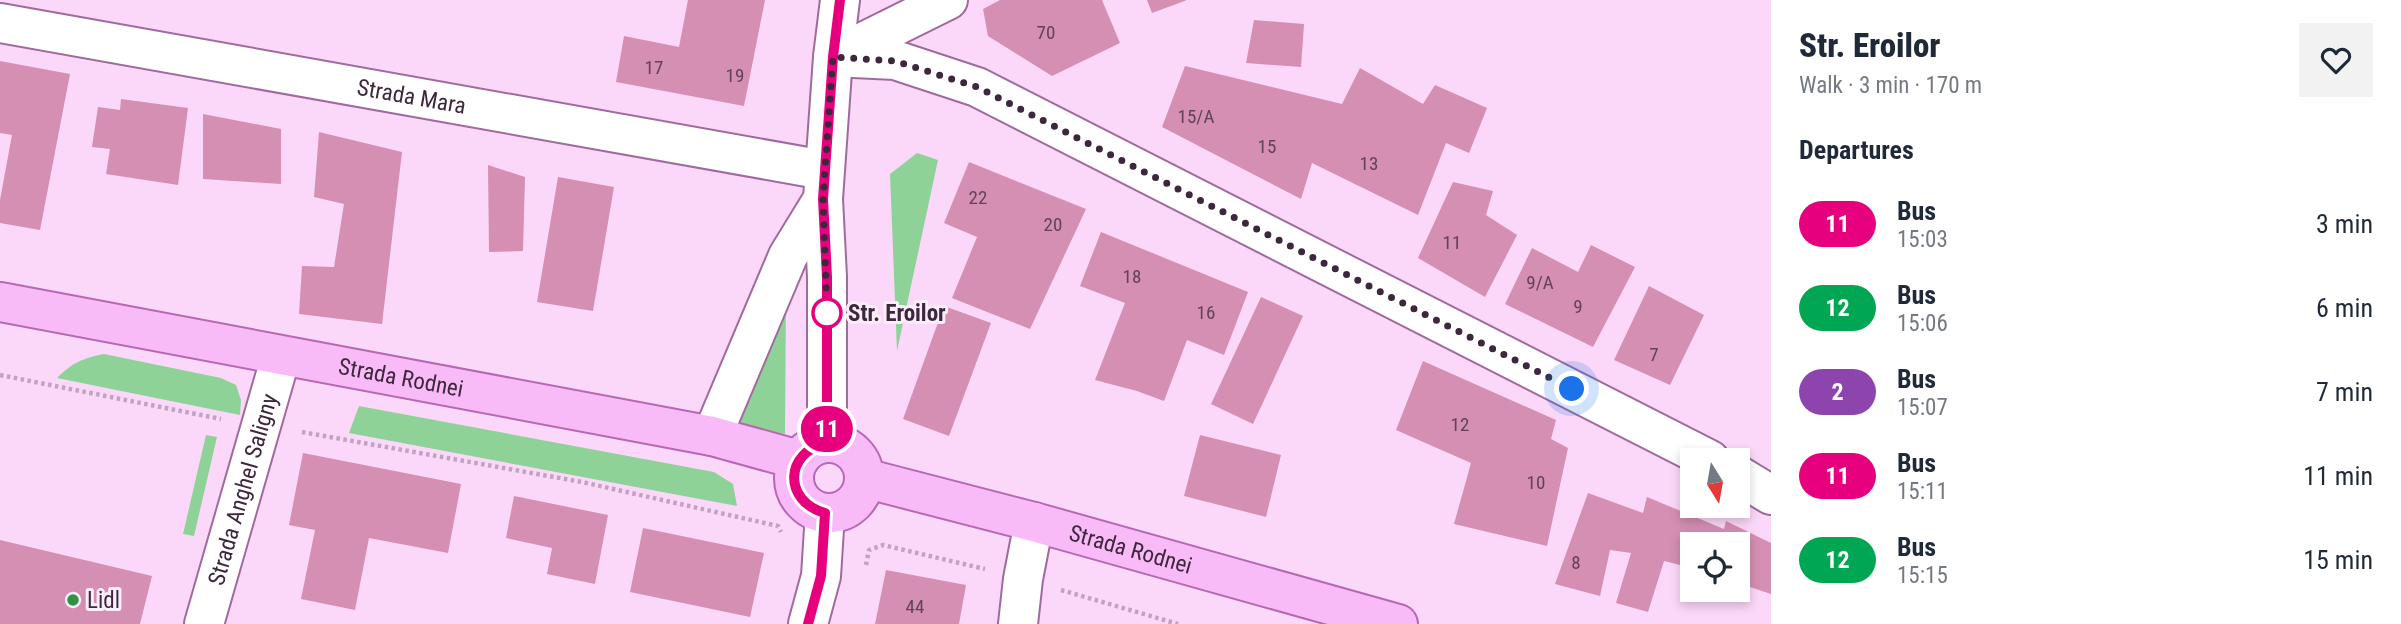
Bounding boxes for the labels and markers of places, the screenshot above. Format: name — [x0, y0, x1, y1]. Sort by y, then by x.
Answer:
marker: Str. Eroilor — [812, 298, 842, 328]
place label: Str. Eroilor — [848, 300, 946, 327]
place label: Lidl — [87, 587, 120, 614]
marker: Lidl — [65, 592, 81, 608]

